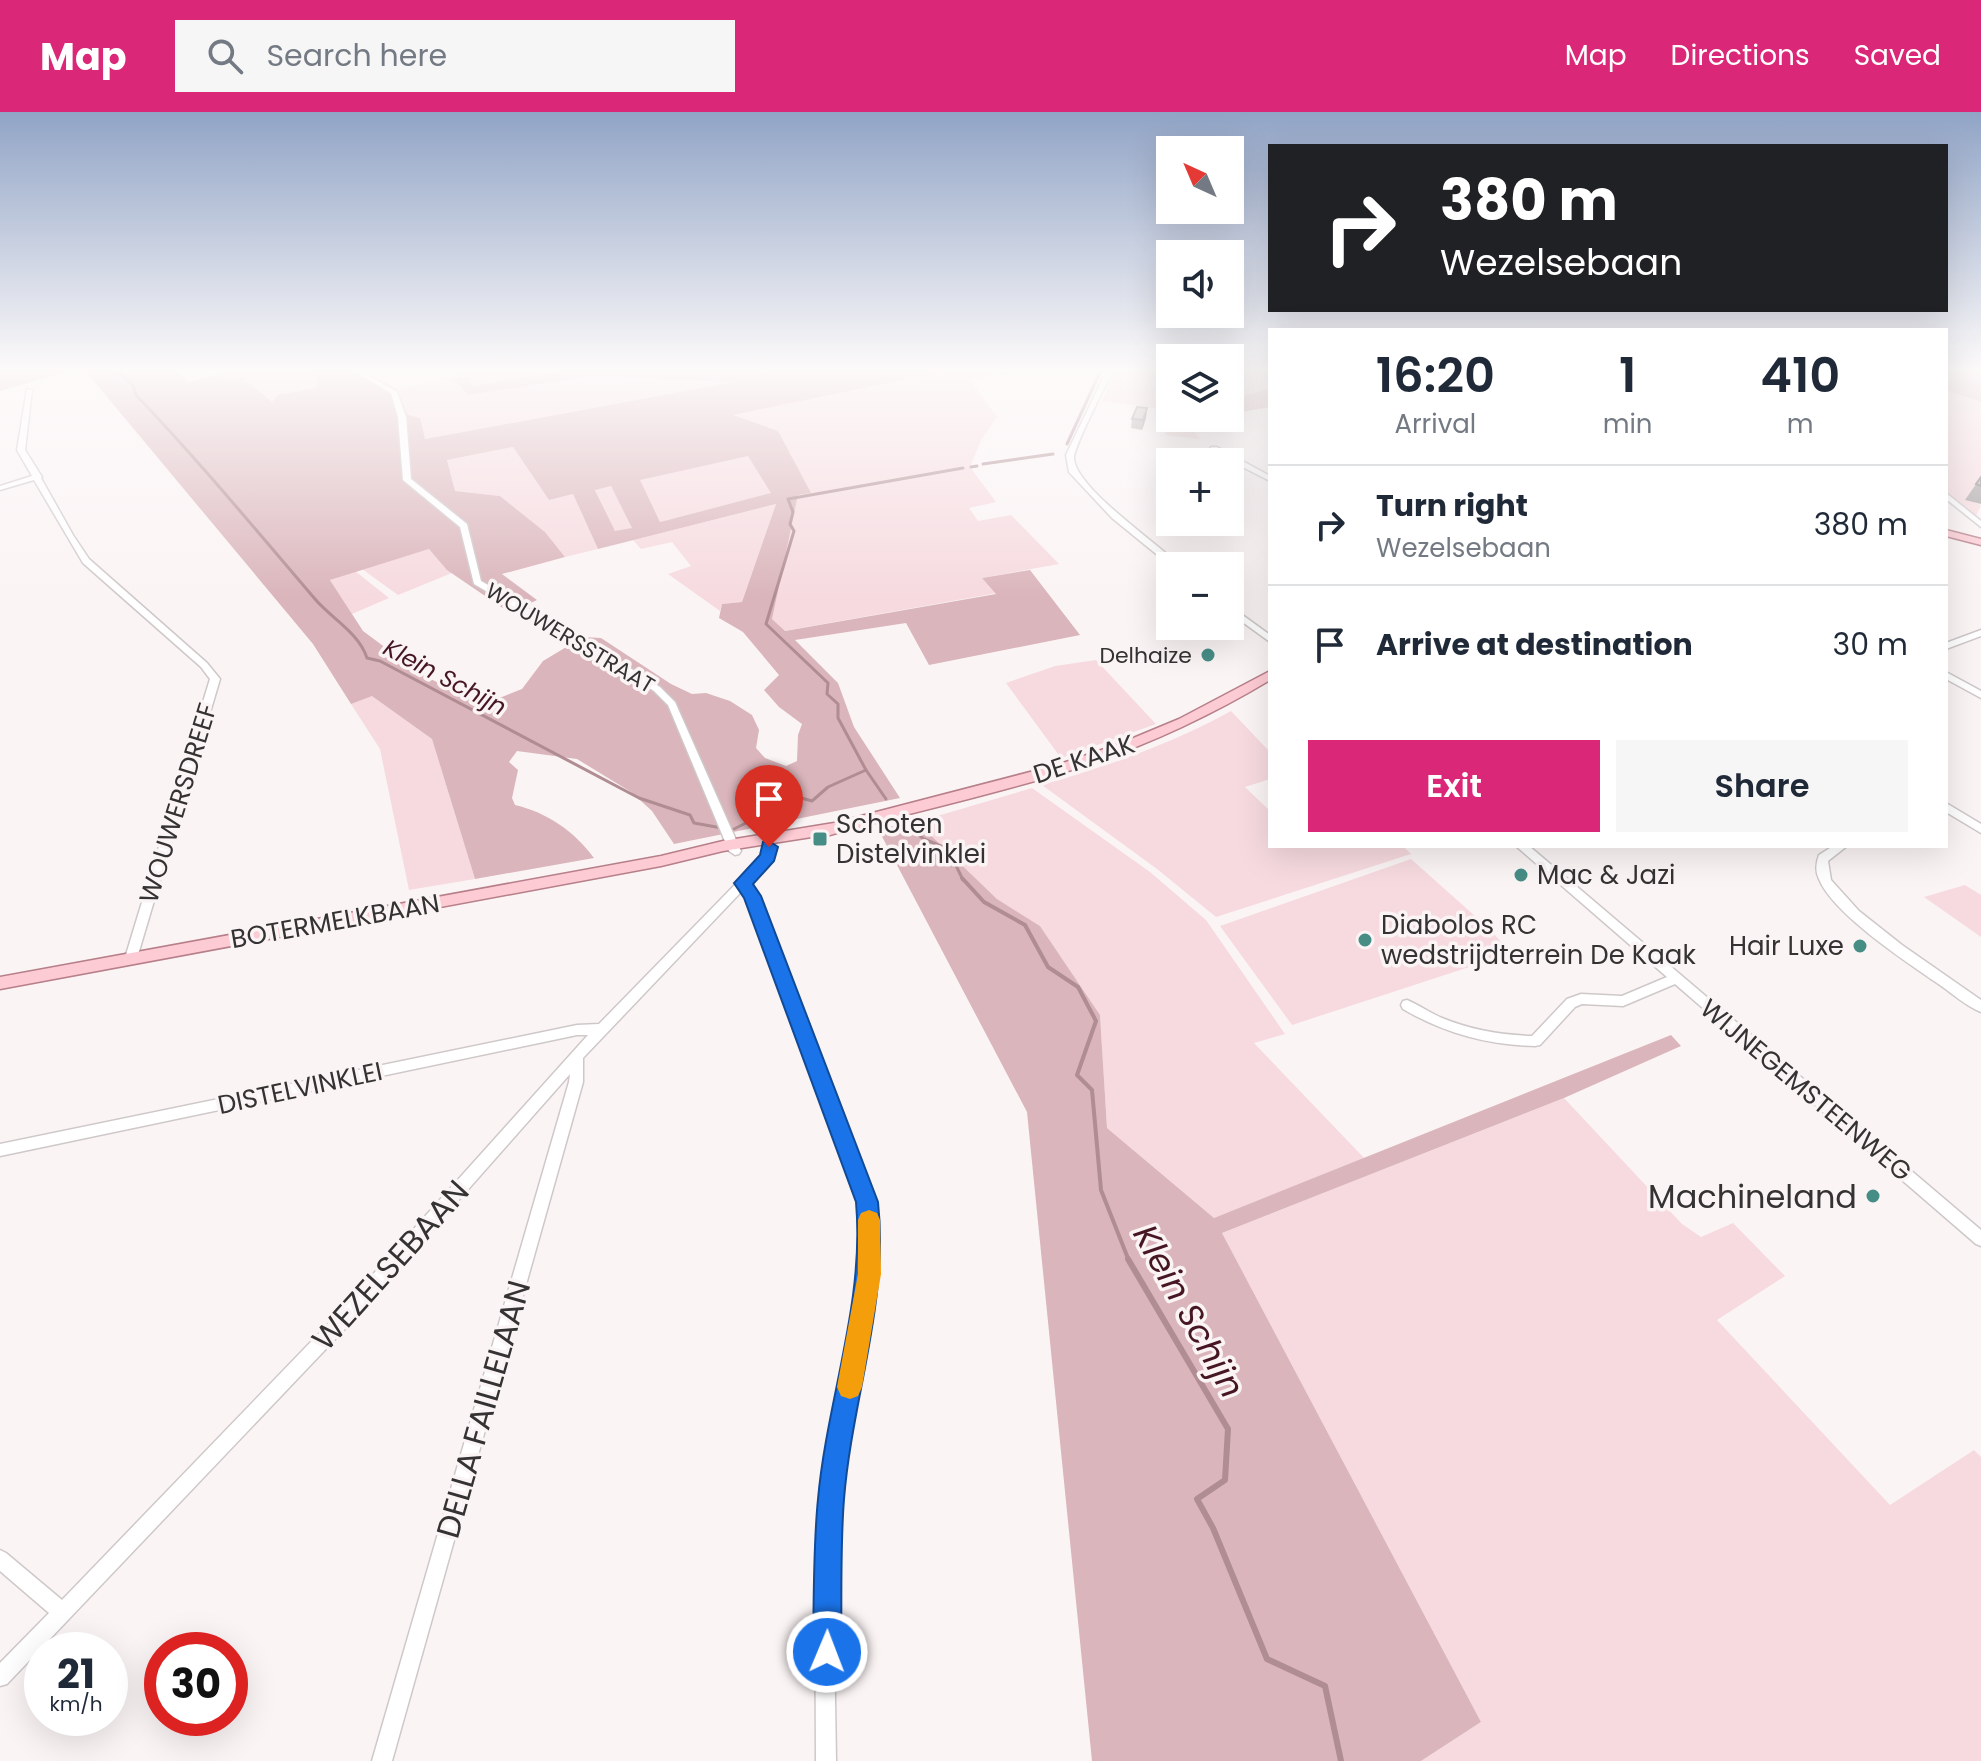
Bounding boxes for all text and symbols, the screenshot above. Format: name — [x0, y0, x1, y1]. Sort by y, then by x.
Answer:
search box — [175, 20, 735, 92]
text: Map — [40, 30, 127, 83]
icon: search — [203, 34, 247, 78]
text: Search here — [267, 34, 447, 77]
text: Map — [1565, 36, 1627, 75]
text: Directions — [1671, 36, 1810, 75]
text: Saved — [1854, 36, 1941, 75]
north arrow — [1156, 136, 1244, 224]
map controls — [1156, 136, 1244, 640]
text: 380 m — [1440, 161, 1618, 240]
icon: right — [1308, 176, 1412, 280]
text: Wezelsebaan — [1440, 237, 1682, 288]
button: sound — [1156, 240, 1244, 328]
text: 16:20 — [1376, 342, 1495, 409]
text: 1 — [1619, 342, 1636, 409]
text: 410 — [1760, 342, 1840, 409]
button: layers — [1156, 344, 1244, 432]
text: Arrival — [1394, 406, 1476, 442]
text: min — [1603, 406, 1652, 442]
text: m — [1787, 406, 1814, 442]
button: + — [1156, 448, 1244, 536]
text: Turn right — [1376, 484, 1528, 527]
icon: right — [1308, 503, 1352, 547]
text: 380 m — [1814, 503, 1908, 546]
text: Wezelsebaan — [1376, 530, 1551, 566]
button: − — [1156, 552, 1244, 640]
street label: WOUWERSSTRAAT — [480, 575, 661, 701]
icon: arrive — [1308, 623, 1352, 667]
text: Arrive at destination — [1376, 623, 1693, 666]
text: 30 m — [1833, 623, 1908, 666]
water label: Klein Schijn — [378, 631, 512, 723]
place label: Delhaize — [1099, 640, 1192, 671]
marker: Delhaize — [1199, 646, 1217, 664]
street label: WOUWERSDREEF — [131, 699, 225, 907]
street label: DE KAAK — [1029, 726, 1139, 792]
button: Exit — [1308, 740, 1600, 832]
button: Share — [1616, 740, 1908, 832]
pin — [735, 765, 803, 847]
icon: arrive — [747, 777, 791, 821]
place label: Schoten Distelvinklei — [836, 806, 986, 872]
marker: Schoten Distelvinklei — [811, 830, 829, 848]
place label: Mac & Jazi — [1537, 857, 1675, 893]
marker: Mac & Jazi — [1512, 866, 1530, 884]
street label: BOTERMELKBAAN — [228, 885, 442, 957]
place label: Diabolos RC wedstrijdterrein De Kaak — [1381, 907, 1696, 973]
place label: Hair Luxe — [1729, 928, 1844, 964]
marker: Diabolos RC wedstrijdterrein De Kaak — [1356, 931, 1374, 949]
marker: Hair Luxe — [1851, 937, 1869, 955]
street label: WIJNEGEMSTEENWEG — [1692, 991, 1920, 1189]
street label: DISTELVINKLEI — [214, 1053, 386, 1123]
street label: WEZELSEBAAN — [301, 1170, 479, 1360]
place label: Machineland — [1648, 1174, 1857, 1219]
marker: Machineland — [1864, 1187, 1882, 1205]
water label: Klein Schijn — [1122, 1216, 1256, 1406]
street label: DELLA FAILLELAAN — [425, 1275, 541, 1543]
position arrow — [785, 1610, 869, 1694]
speed limit sign: 30 — [144, 1632, 248, 1736]
text: 21 — [57, 1646, 95, 1702]
text: km/h — [49, 1690, 103, 1718]

